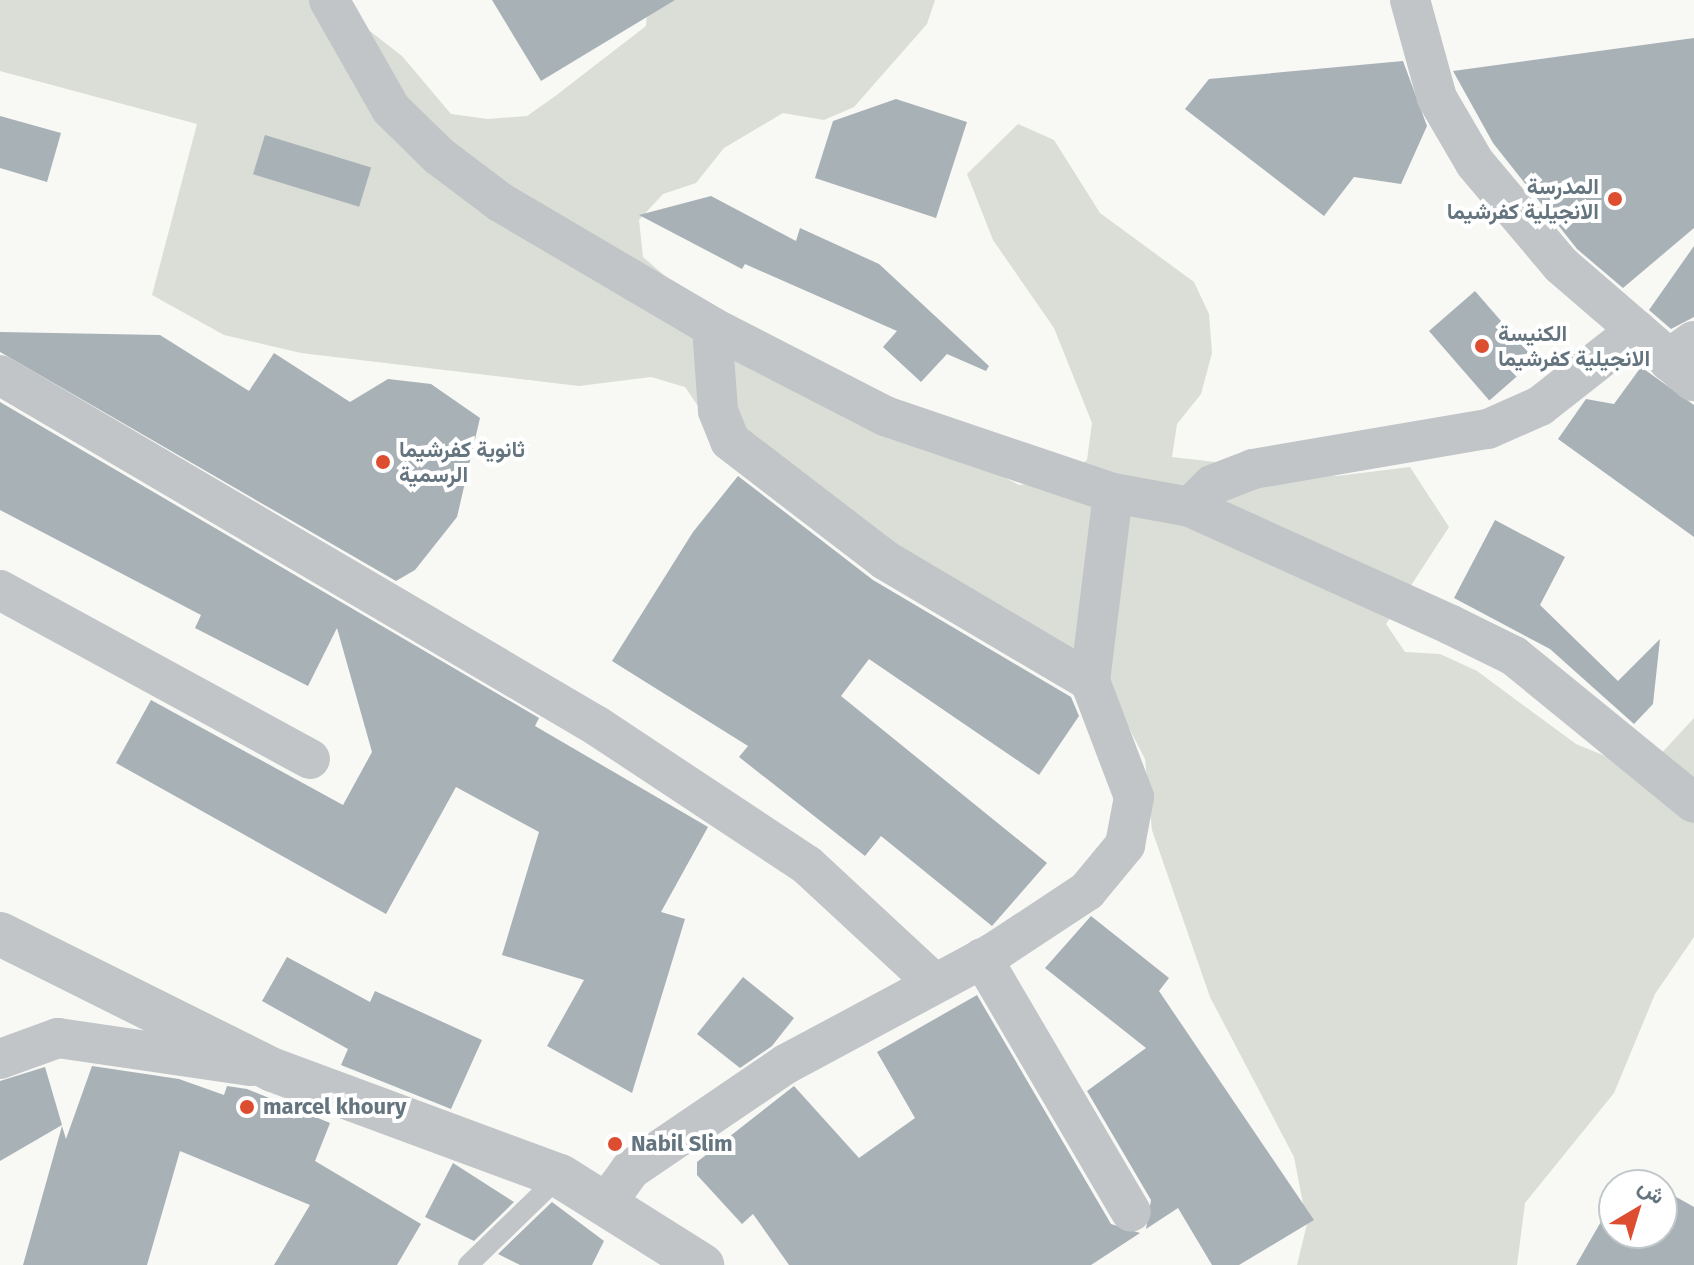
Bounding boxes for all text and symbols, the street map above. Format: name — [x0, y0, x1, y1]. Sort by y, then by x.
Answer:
place label: المدرسة الانجيلية كفرشيما — [1447, 173, 1599, 224]
marker: المدرسة الانجيلية كفرشيما — [1606, 190, 1624, 208]
place label: الكنيسة الانجيلية كفرشيما — [1498, 320, 1650, 372]
marker: الكنيسة الانجيلية كفرشيما — [1473, 337, 1491, 355]
place label: ثانوية كفرشيما الرسمية — [399, 436, 525, 488]
marker: ثانوية كفرشيما الرسمية — [374, 453, 392, 471]
place label: marcel khoury — [263, 1094, 406, 1120]
marker: marcel khoury — [238, 1098, 256, 1116]
place label: Nabil Slim — [631, 1131, 733, 1157]
marker: Nabil Slim — [606, 1135, 624, 1153]
north arrow — [1598, 1169, 1678, 1249]
text: ش — [1633, 1172, 1671, 1210]

